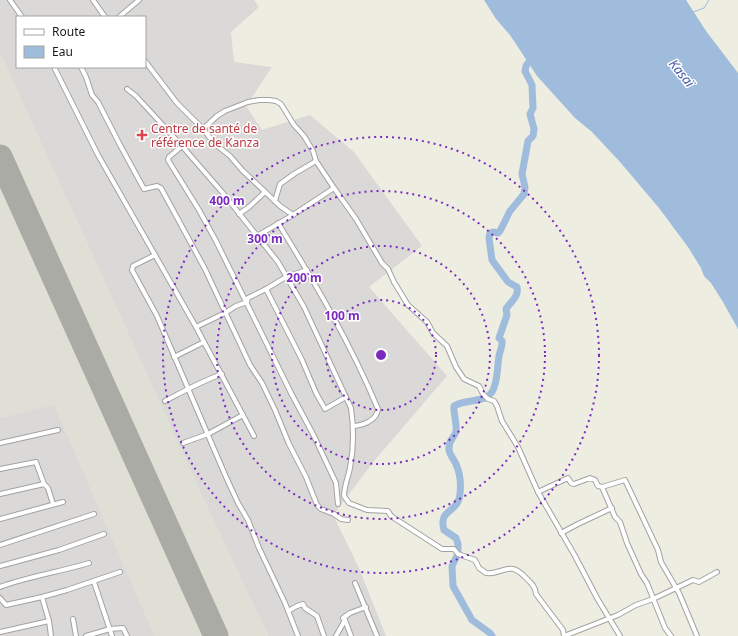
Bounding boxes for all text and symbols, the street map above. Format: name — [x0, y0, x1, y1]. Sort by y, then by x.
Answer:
legend — [16, 16, 146, 68]
text: Route — [52, 23, 85, 40]
text: Eau — [52, 43, 73, 60]
water label: Kasaï — [665, 55, 700, 92]
place label: Centre de santé de référence de Kanza — [151, 120, 259, 151]
marker: Centre de santé de référence de Kanza — [136, 129, 148, 141]
text: 400 m — [209, 192, 245, 209]
text: 300 m — [247, 230, 283, 247]
text: 200 m — [286, 269, 322, 286]
text: 100 m — [324, 307, 360, 324]
centre of rings — [374, 348, 388, 362]

